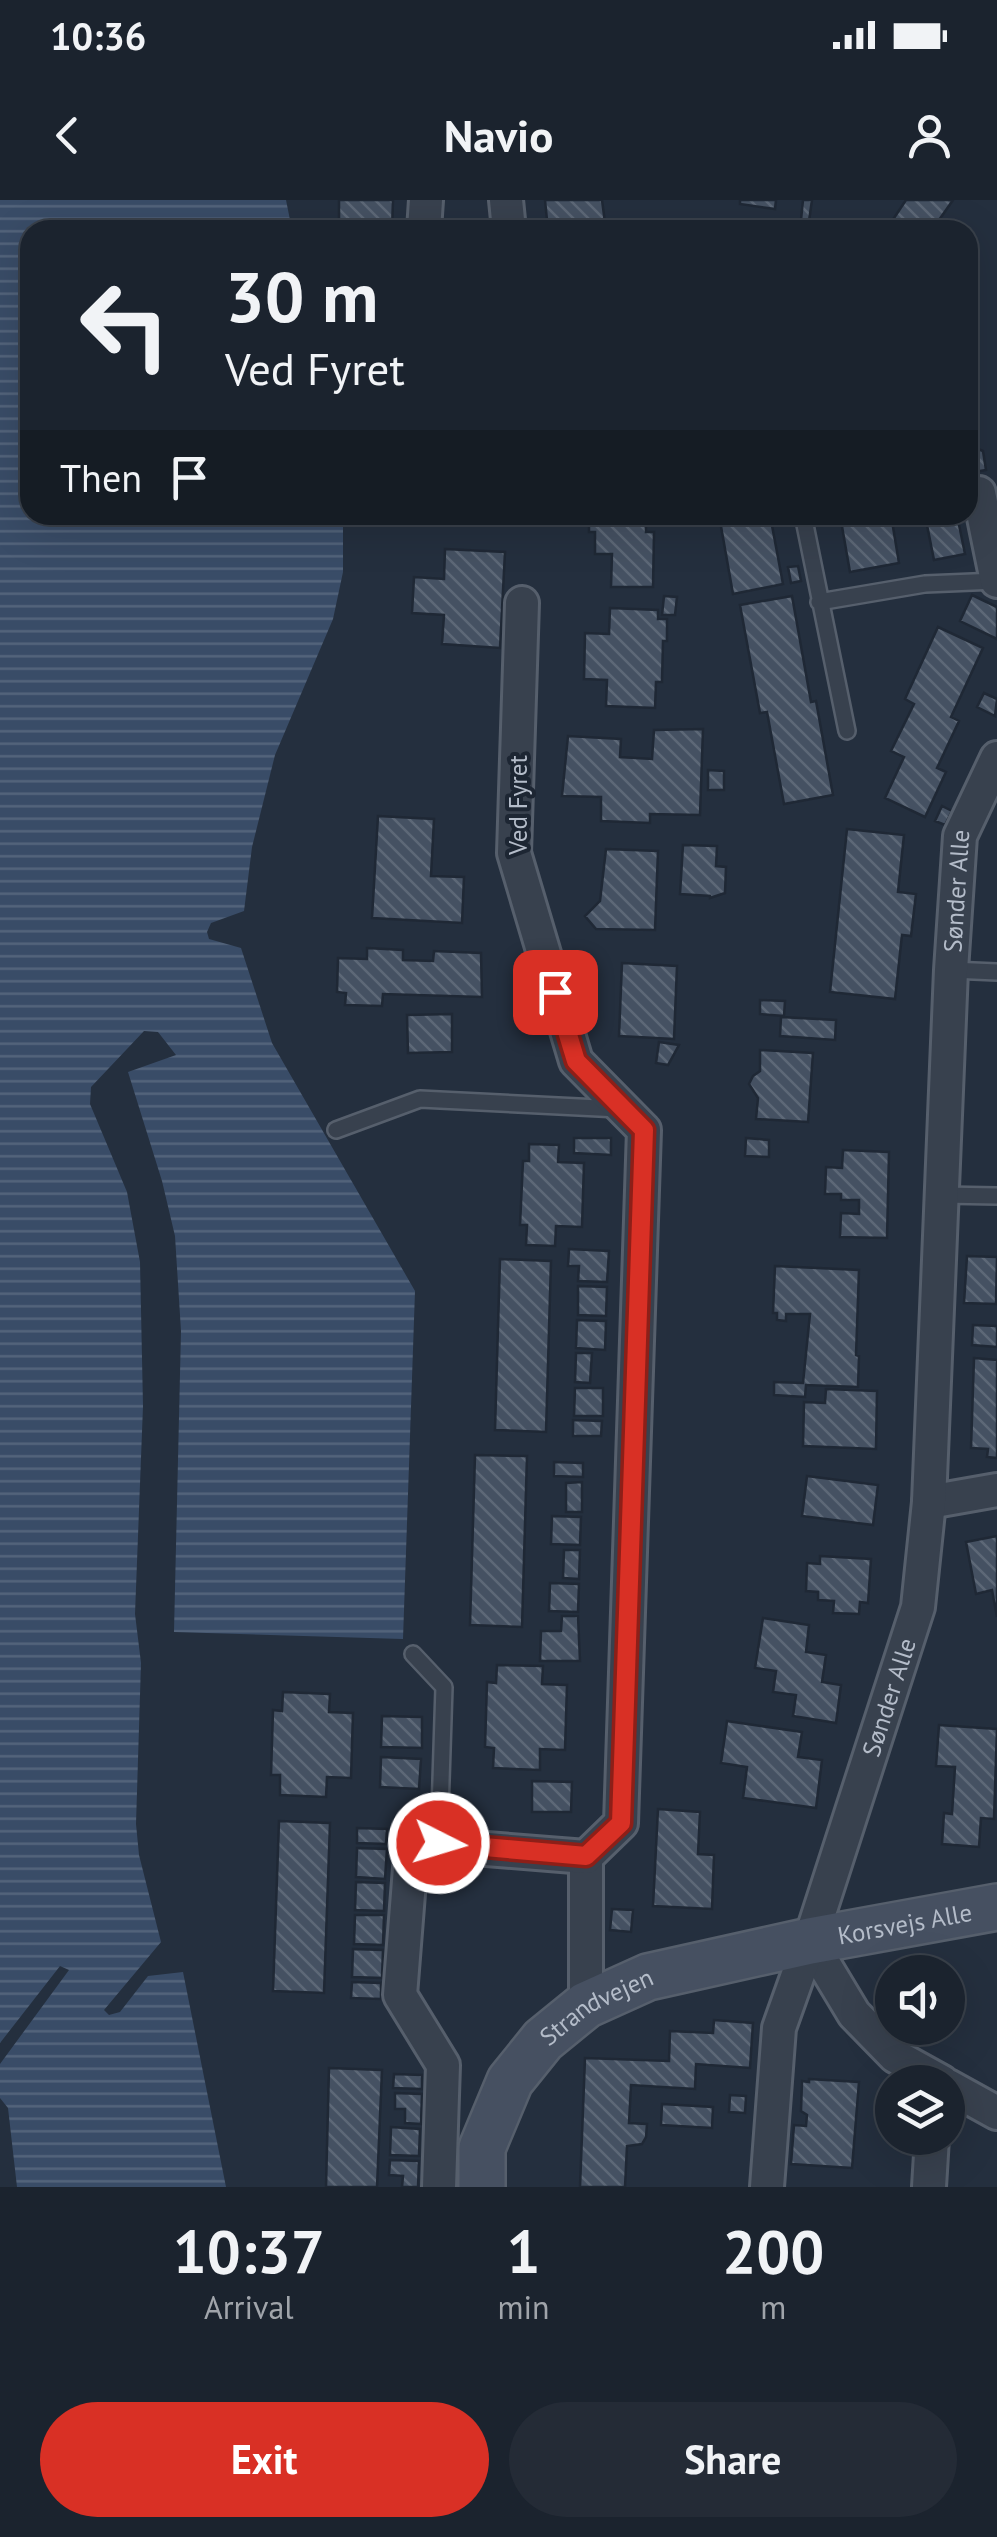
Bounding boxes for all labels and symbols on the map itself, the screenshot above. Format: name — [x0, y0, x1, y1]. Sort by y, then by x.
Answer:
street label: Ved Fyret — [502, 755, 534, 856]
street label: Sønder Alle — [936, 829, 976, 953]
pin — [513, 950, 598, 1035]
street label: Sønder Alle — [855, 1634, 923, 1761]
position arrow — [387, 1791, 491, 1895]
street label: Korsvejs Alle — [835, 1896, 975, 1952]
street label: Strandvejen — [533, 1961, 658, 2052]

